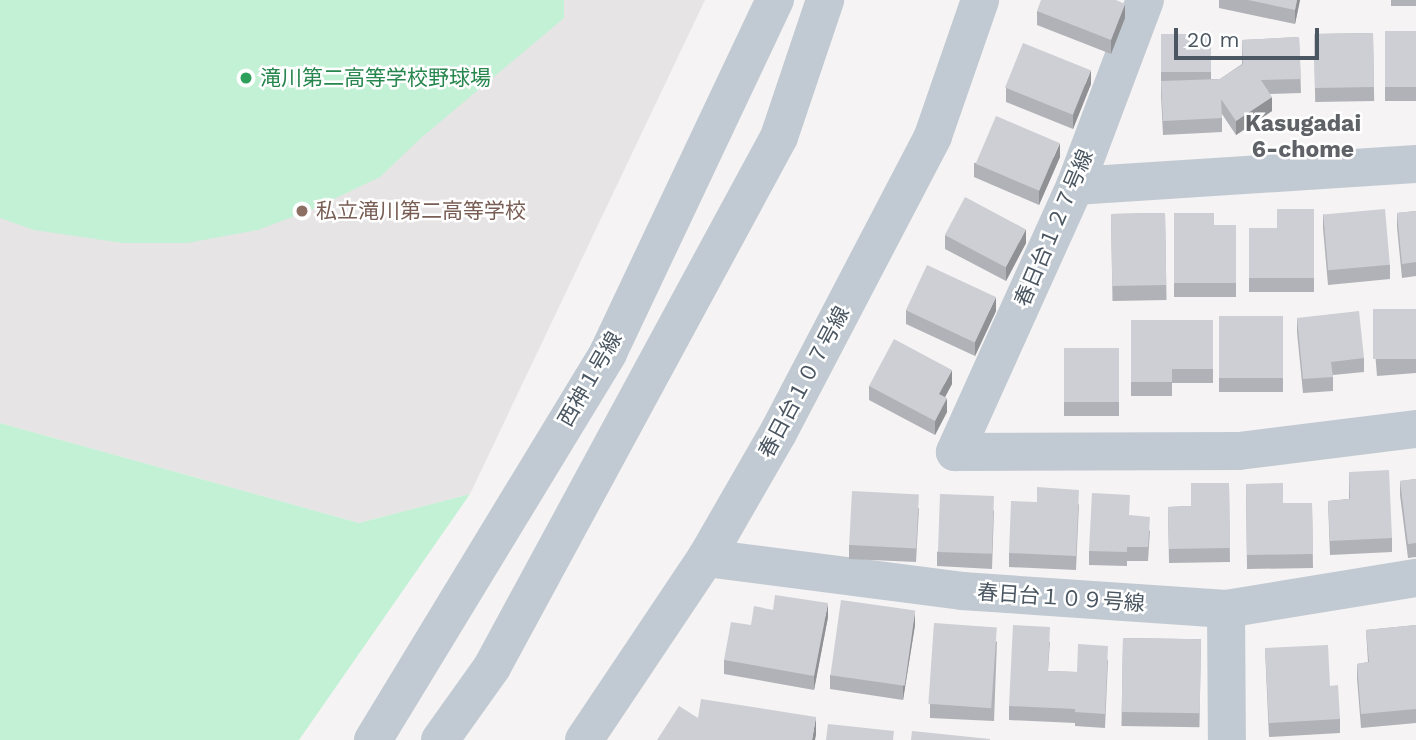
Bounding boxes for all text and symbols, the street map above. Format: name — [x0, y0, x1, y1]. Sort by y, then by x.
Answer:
scale bar — [1178, 14, 1323, 58]
text: 20 m — [1187, 27, 1239, 52]
place label: 滝川第二高等学校野球場 — [260, 65, 491, 91]
marker: 滝川第二高等学校野球場 — [238, 70, 254, 86]
district label: Kasugadai 6-chome — [1245, 110, 1361, 164]
street label: 春日台１２７号線 — [1010, 146, 1098, 310]
place label: 私立滝川第二高等学校 — [316, 198, 526, 224]
marker: 私立滝川第二高等学校 — [294, 203, 310, 219]
street label: 春日台１０７号線 — [753, 302, 855, 462]
street label: 西神１号線 — [553, 327, 627, 431]
street label: 春日台１０９号線 — [976, 580, 1146, 616]

